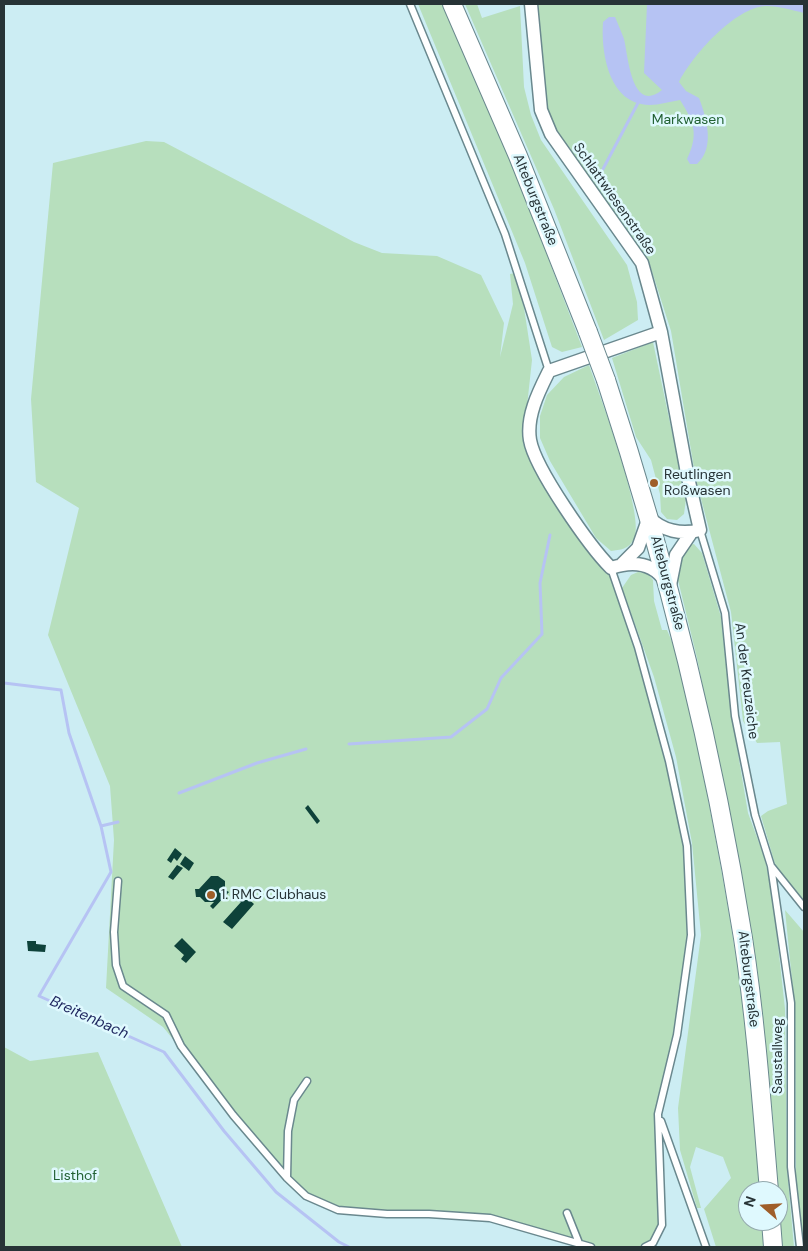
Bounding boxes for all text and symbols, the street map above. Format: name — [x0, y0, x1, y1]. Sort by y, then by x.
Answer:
park label: Markwasen — [652, 112, 724, 128]
street label: Schlattwiesenstraße — [569, 140, 659, 258]
street label: Alteburgstraße — [509, 152, 561, 248]
place label: Reutlingen Roßwasen — [664, 467, 731, 500]
marker: Reutlingen Roßwasen — [648, 477, 660, 489]
street label: Alteburgstraße — [646, 534, 688, 632]
street label: An der Kreuzeiche — [731, 622, 761, 740]
place label: 1. RMC Clubhaus — [221, 887, 326, 903]
marker: 1. RMC Clubhaus — [205, 889, 217, 901]
street label: Alteburgstraße — [734, 930, 762, 1028]
water label: Breitenbach — [47, 993, 131, 1043]
street label: Saustallweg — [770, 1018, 786, 1094]
park label: Listhof — [53, 1168, 97, 1184]
north arrow — [738, 1181, 788, 1231]
text: N — [740, 1194, 760, 1209]

